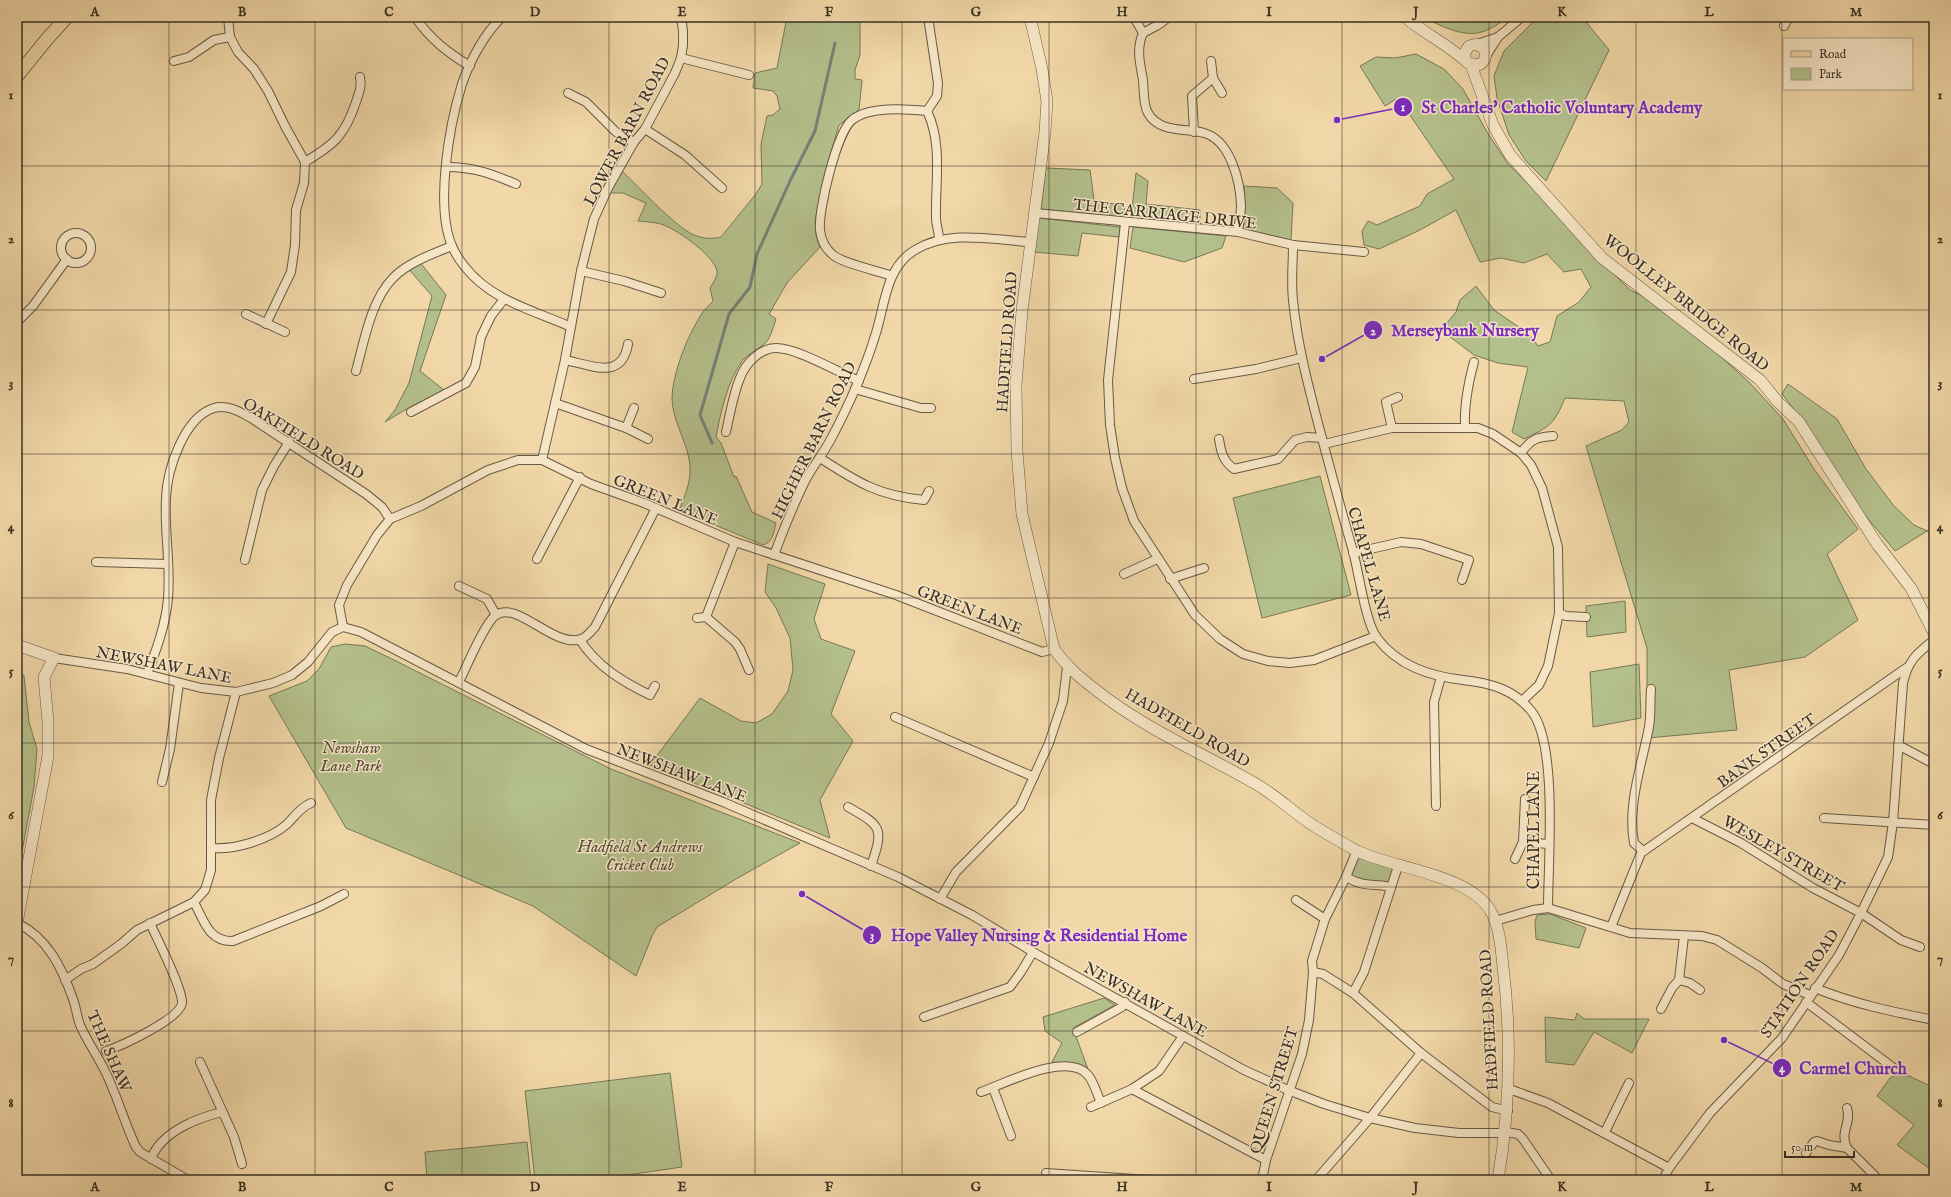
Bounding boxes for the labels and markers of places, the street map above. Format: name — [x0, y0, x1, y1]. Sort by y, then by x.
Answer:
callout: St Charles' Catholic Voluntary Academy — [1393, 93, 1710, 122]
callout: Merseybank Nursery — [1363, 316, 1547, 345]
callout: Hope Valley Nursing & Residential Home — [862, 921, 1195, 950]
callout: Carmel Church — [1772, 1053, 1915, 1082]

